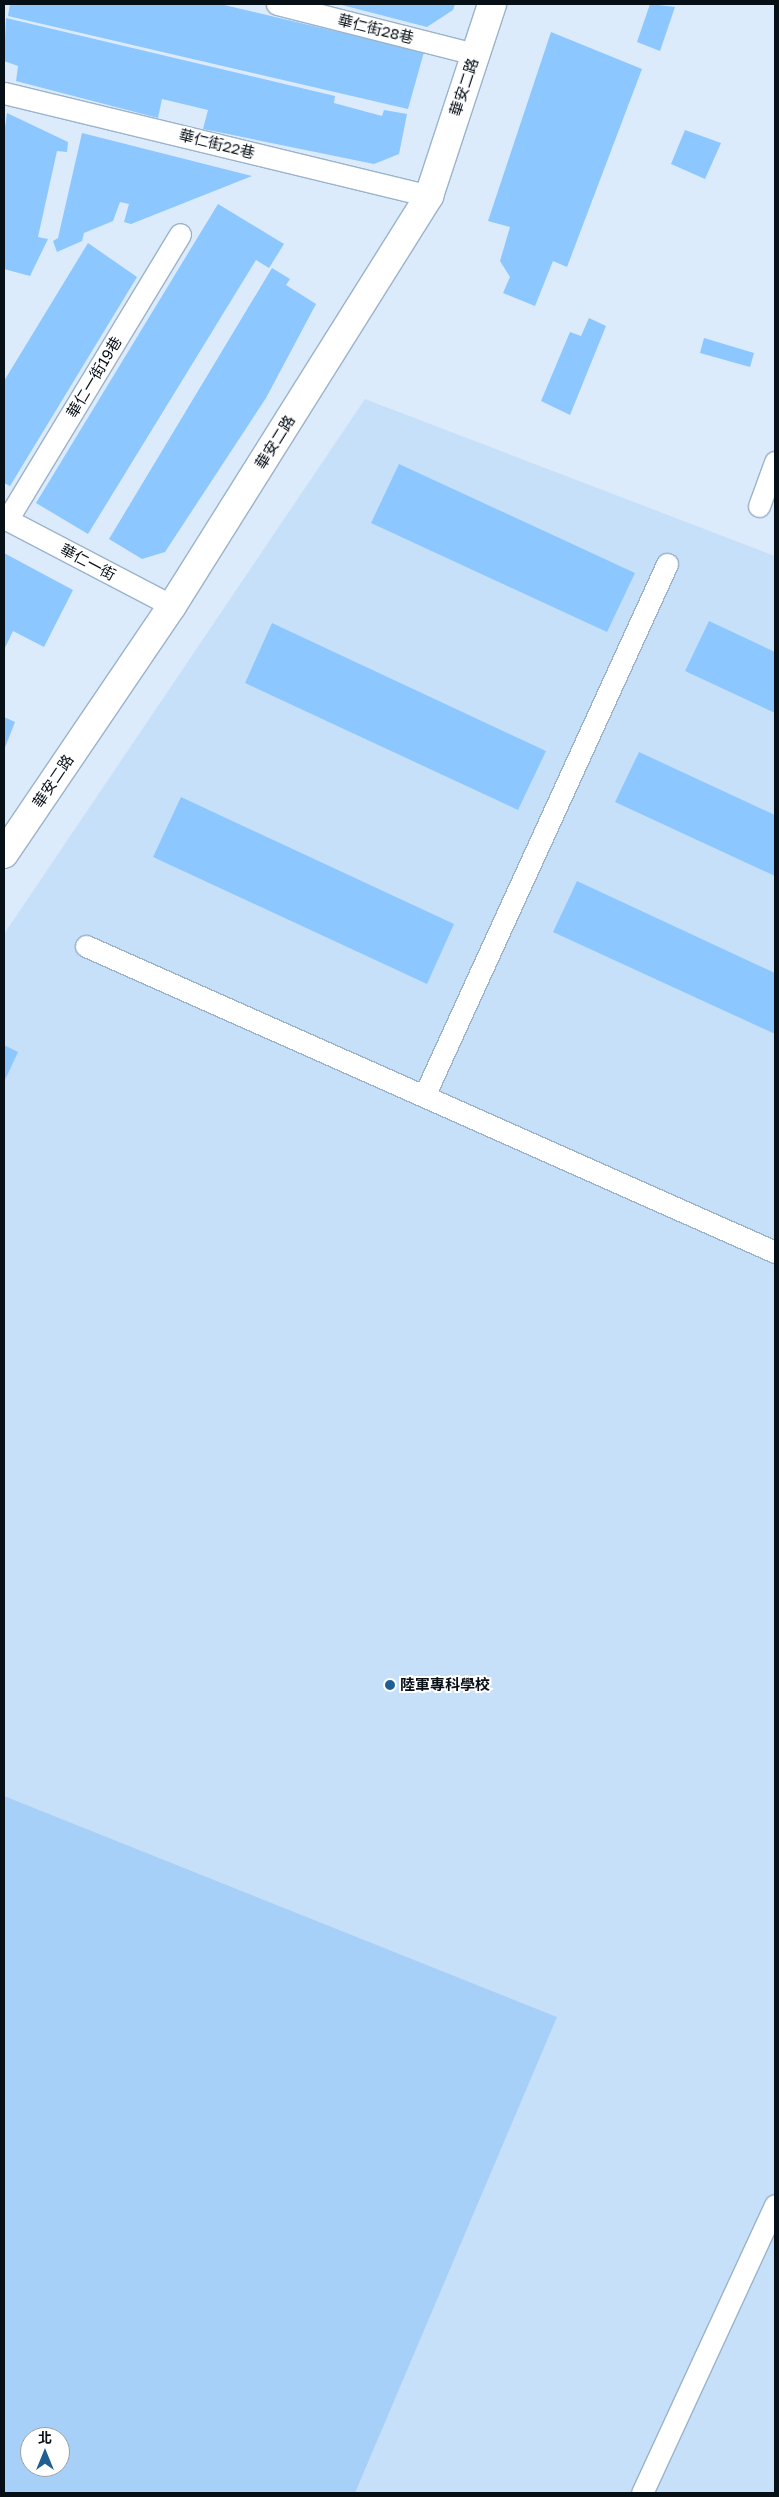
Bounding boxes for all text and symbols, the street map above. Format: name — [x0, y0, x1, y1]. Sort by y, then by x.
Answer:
street label: 華仁街28巷 — [336, 11, 416, 47]
street label: 華安二路 — [446, 56, 482, 118]
street label: 華仁街22巷 — [177, 126, 257, 162]
street label: 華仁一街19巷 — [63, 333, 125, 421]
street label: 華安二路 — [251, 412, 299, 472]
street label: 華仁一街 — [57, 540, 119, 584]
street label: 華安二路 — [29, 751, 77, 811]
place label: 陸軍專科學校 — [400, 1676, 490, 1694]
marker: 陸軍專科學校 — [384, 1679, 396, 1691]
north arrow — [20, 2427, 70, 2477]
text: 北 — [38, 2429, 52, 2446]

